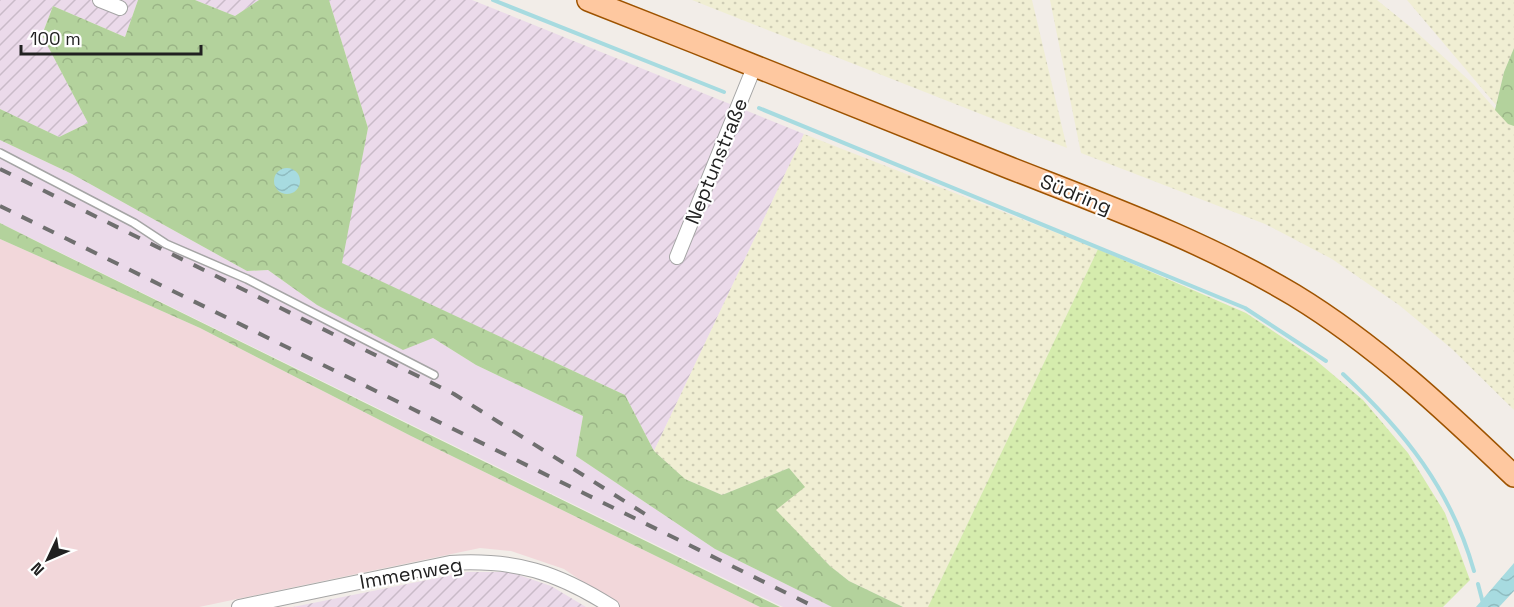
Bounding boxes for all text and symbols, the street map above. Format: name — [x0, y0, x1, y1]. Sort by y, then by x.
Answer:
scale bar — [21, 18, 201, 56]
text: 100 m — [30, 27, 81, 50]
street label: Neptunstraße — [679, 94, 753, 228]
street label: Südring — [1036, 168, 1116, 220]
north arrow — [18, 529, 78, 589]
street label: Immenweg — [358, 551, 464, 595]
text: N — [26, 558, 49, 580]

